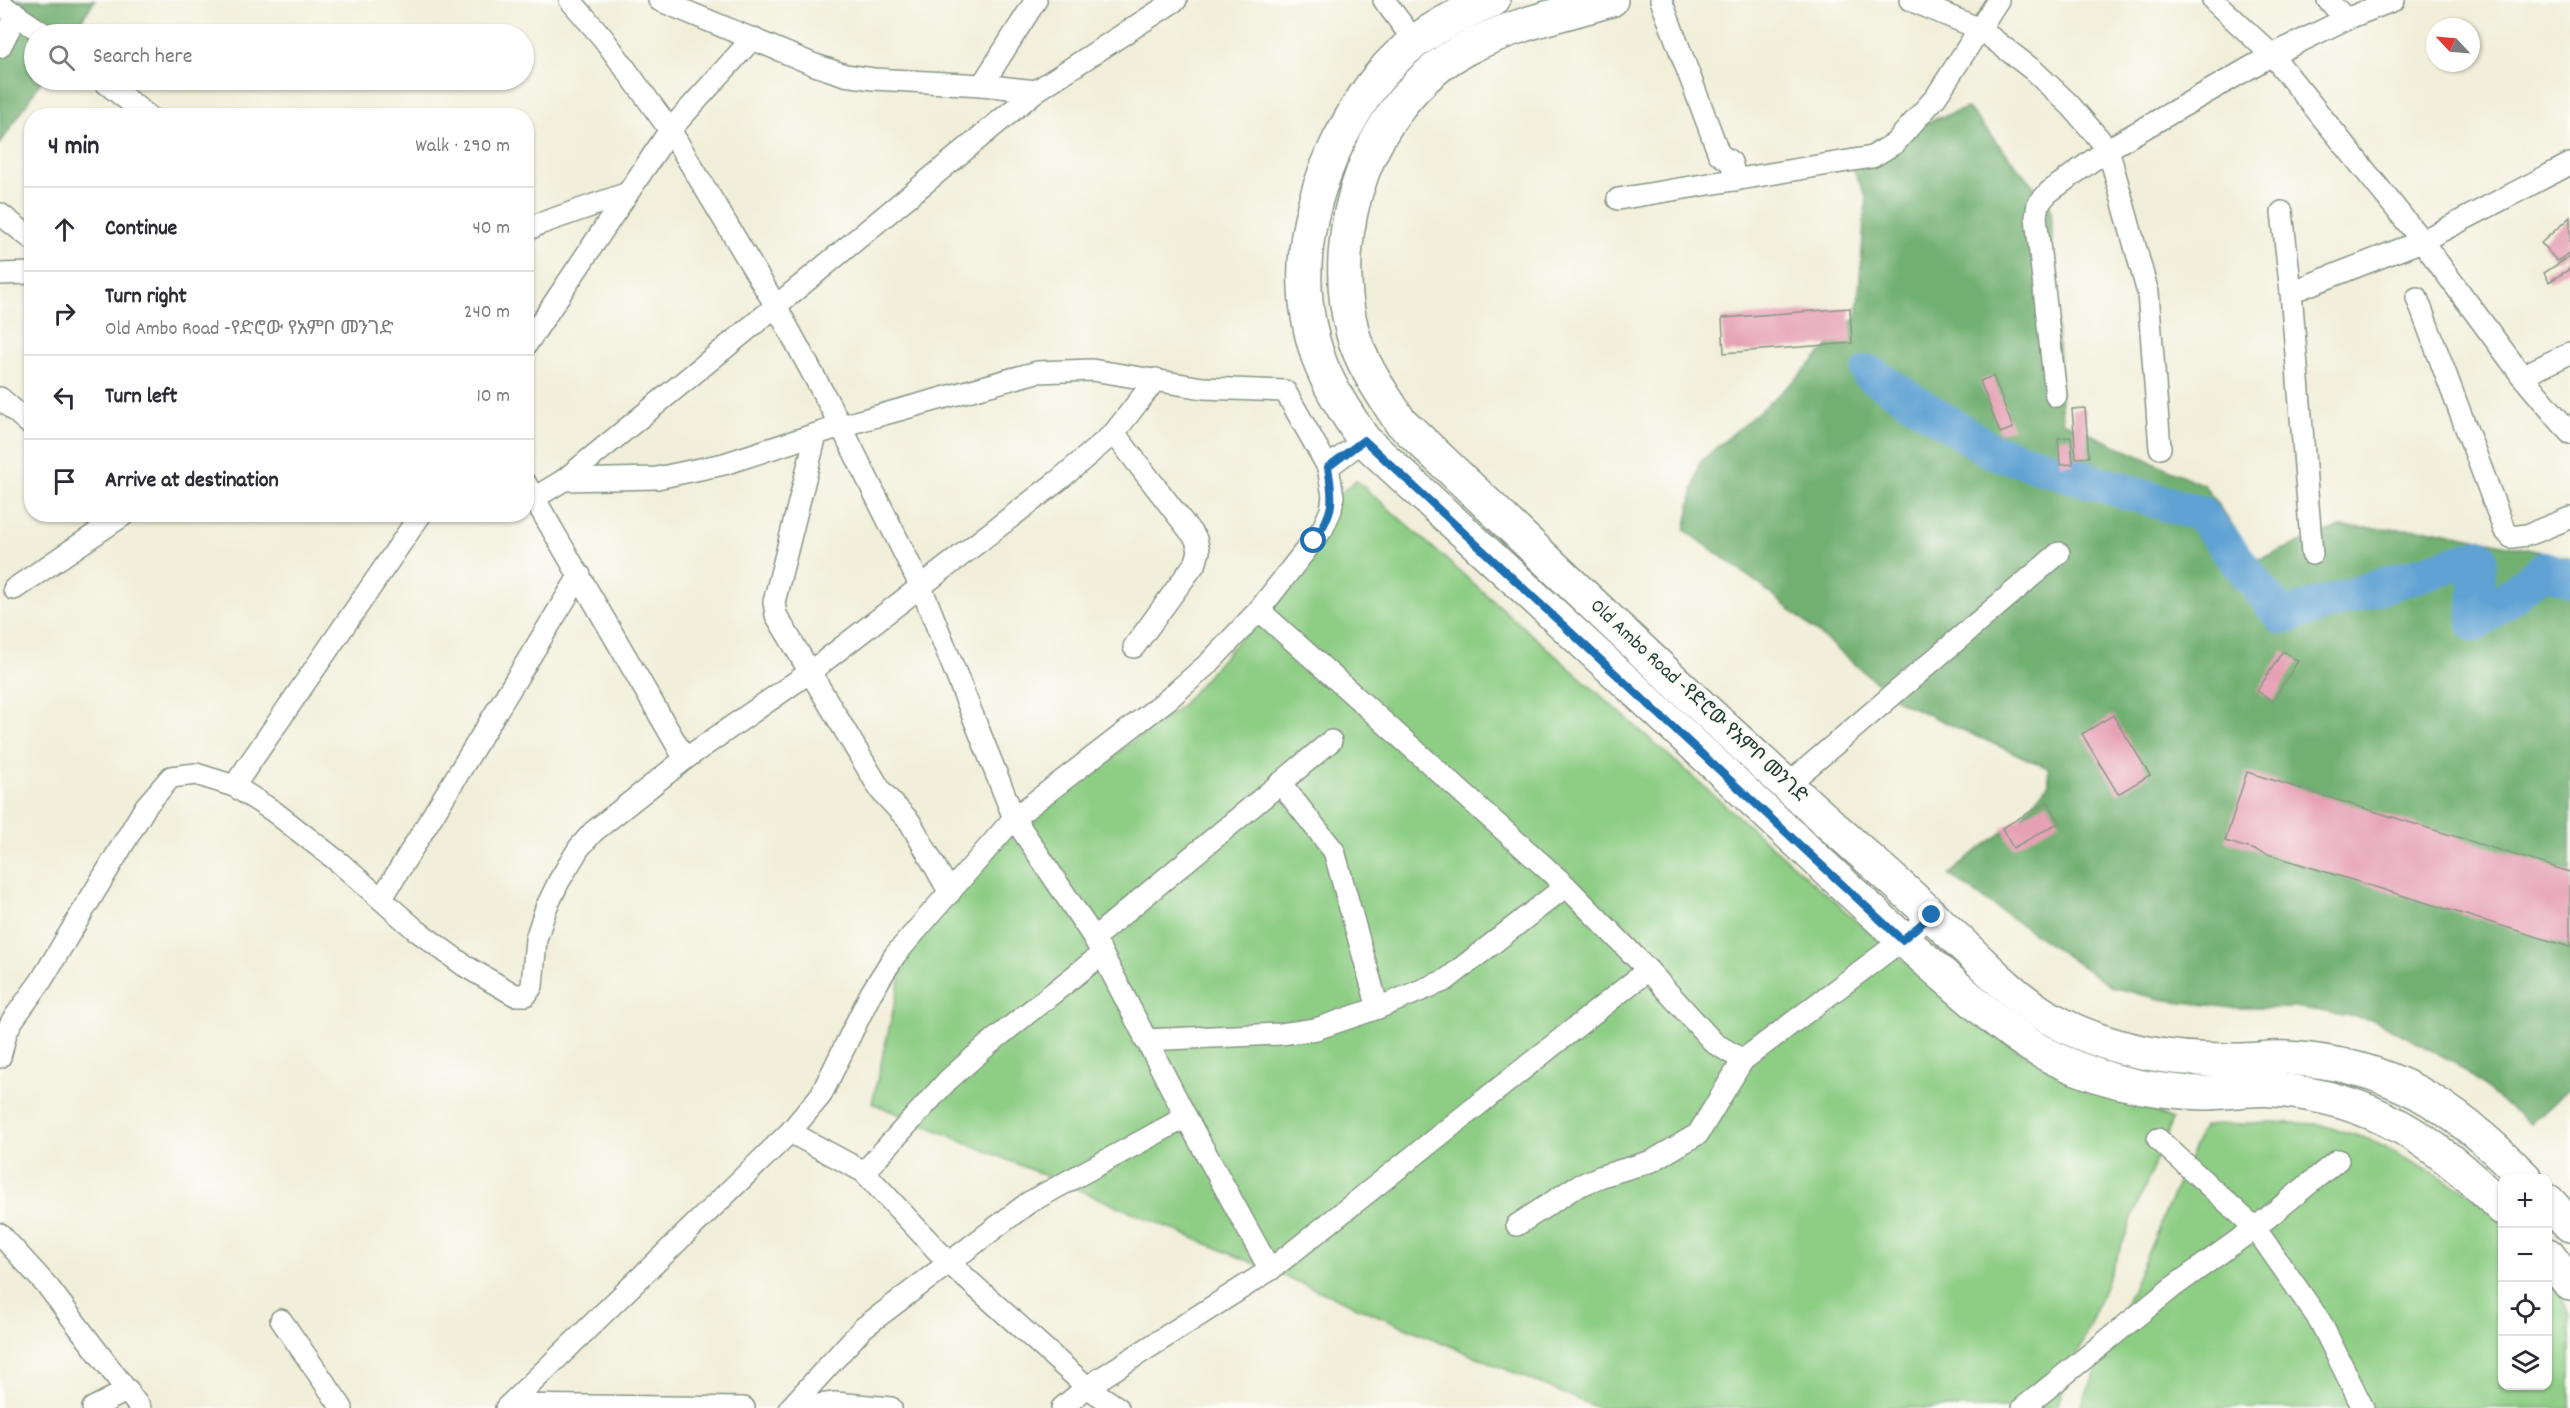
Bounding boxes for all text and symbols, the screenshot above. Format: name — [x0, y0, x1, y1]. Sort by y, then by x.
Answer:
north arrow — [2426, 18, 2480, 72]
search box — [24, 24, 534, 90]
icon: search — [45, 41, 78, 74]
text: Search here — [93, 42, 192, 73]
text: 4 min — [48, 129, 99, 166]
text: Walk · 290 m — [415, 133, 510, 161]
icon: ahead — [48, 213, 81, 246]
text: Continue — [105, 214, 177, 245]
text: 40 m — [472, 215, 510, 243]
text: Turn right — [105, 282, 187, 313]
icon: right — [48, 297, 81, 330]
text: 240 m — [464, 299, 510, 327]
text: Old Ambo Road -የድሮው የአምቦ መንገድ — [105, 316, 394, 344]
icon: left — [48, 381, 81, 414]
text: Turn left — [105, 382, 177, 413]
text: 10 m — [476, 383, 510, 411]
icon: arrive — [48, 465, 81, 498]
text: Arrive at destination — [105, 466, 279, 497]
route start — [1300, 527, 1326, 553]
street label: Old Ambo Road -የድሮው የአምቦ መንገድ — [1583, 593, 1813, 811]
route end — [1918, 901, 1944, 927]
map controls — [2498, 1174, 2552, 1390]
button: + — [2498, 1174, 2552, 1228]
button: − — [2498, 1228, 2552, 1282]
button: locate — [2498, 1282, 2552, 1336]
button: layers — [2498, 1336, 2552, 1390]

